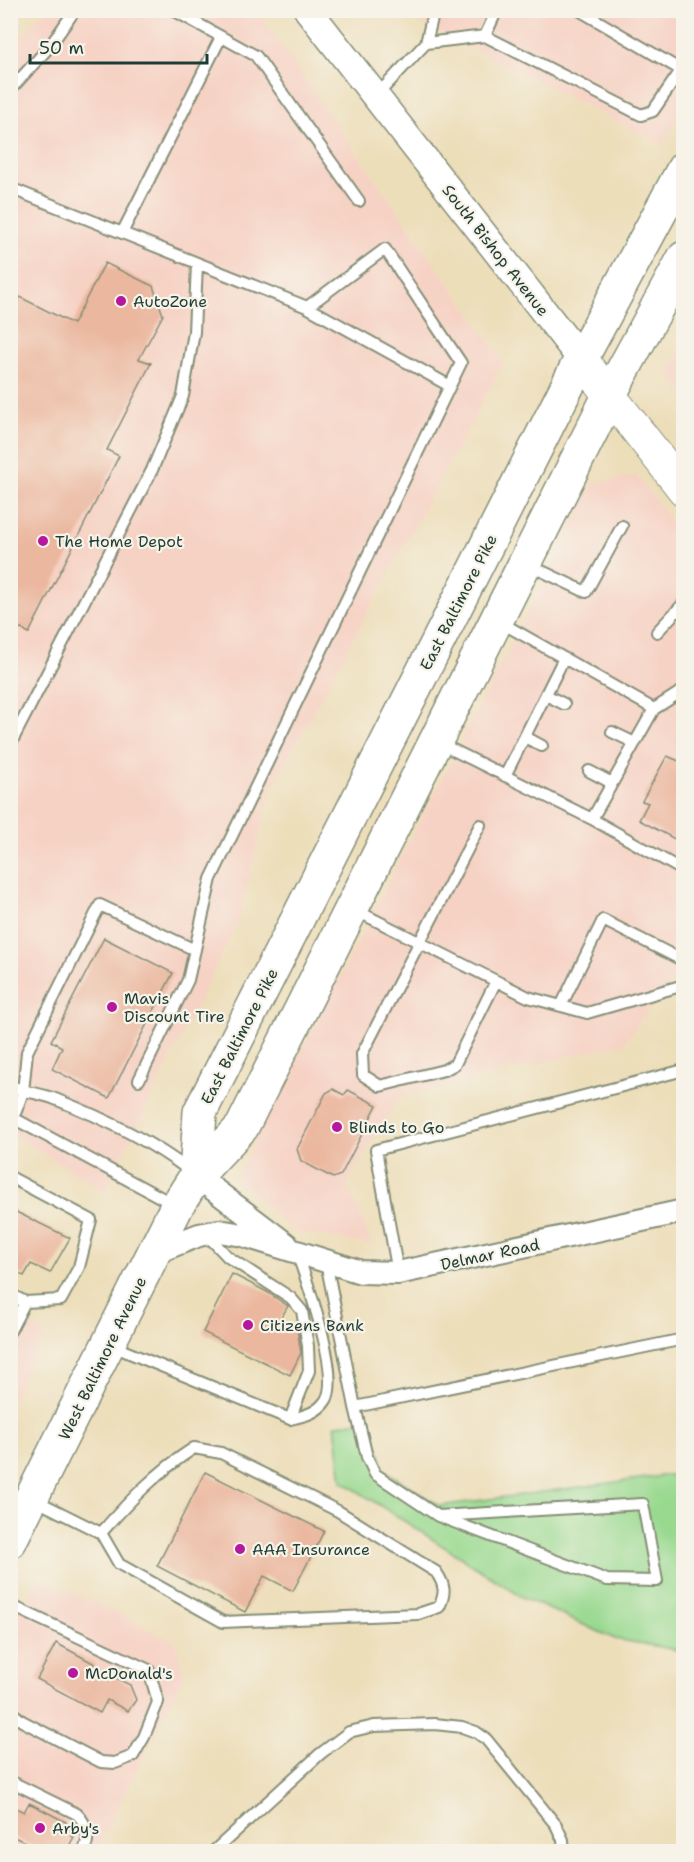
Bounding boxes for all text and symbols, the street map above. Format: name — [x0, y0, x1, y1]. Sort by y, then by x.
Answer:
scale bar — [30, 27, 207, 65]
text: 50 m — [39, 36, 84, 60]
street label: South Bishop Avenue — [438, 180, 554, 320]
place label: AutoZone — [133, 291, 207, 312]
marker: AutoZone — [114, 294, 128, 308]
place label: The Home Depot — [55, 531, 183, 552]
street label: East Baltimore Pike — [415, 531, 502, 674]
marker: The Home Depot — [36, 534, 50, 548]
street label: East Baltimore Pike — [196, 965, 283, 1108]
place label: Mavis Discount Tire — [124, 988, 225, 1027]
marker: Mavis Discount Tire — [105, 1000, 119, 1014]
place label: Blinds to Go — [349, 1117, 444, 1138]
marker: Blinds to Go — [330, 1120, 344, 1134]
street label: Delmar Road — [439, 1234, 542, 1275]
street label: West Baltimore Avenue — [54, 1273, 151, 1443]
place label: Citizens Bank — [260, 1315, 364, 1336]
marker: Citizens Bank — [241, 1318, 255, 1332]
place label: AAA Insurance — [252, 1539, 370, 1560]
marker: AAA Insurance — [233, 1542, 247, 1556]
place label: McDonald's — [85, 1663, 173, 1684]
marker: McDonald's — [66, 1666, 80, 1680]
place label: Arby's — [52, 1818, 100, 1839]
marker: Arby's — [33, 1821, 47, 1835]

